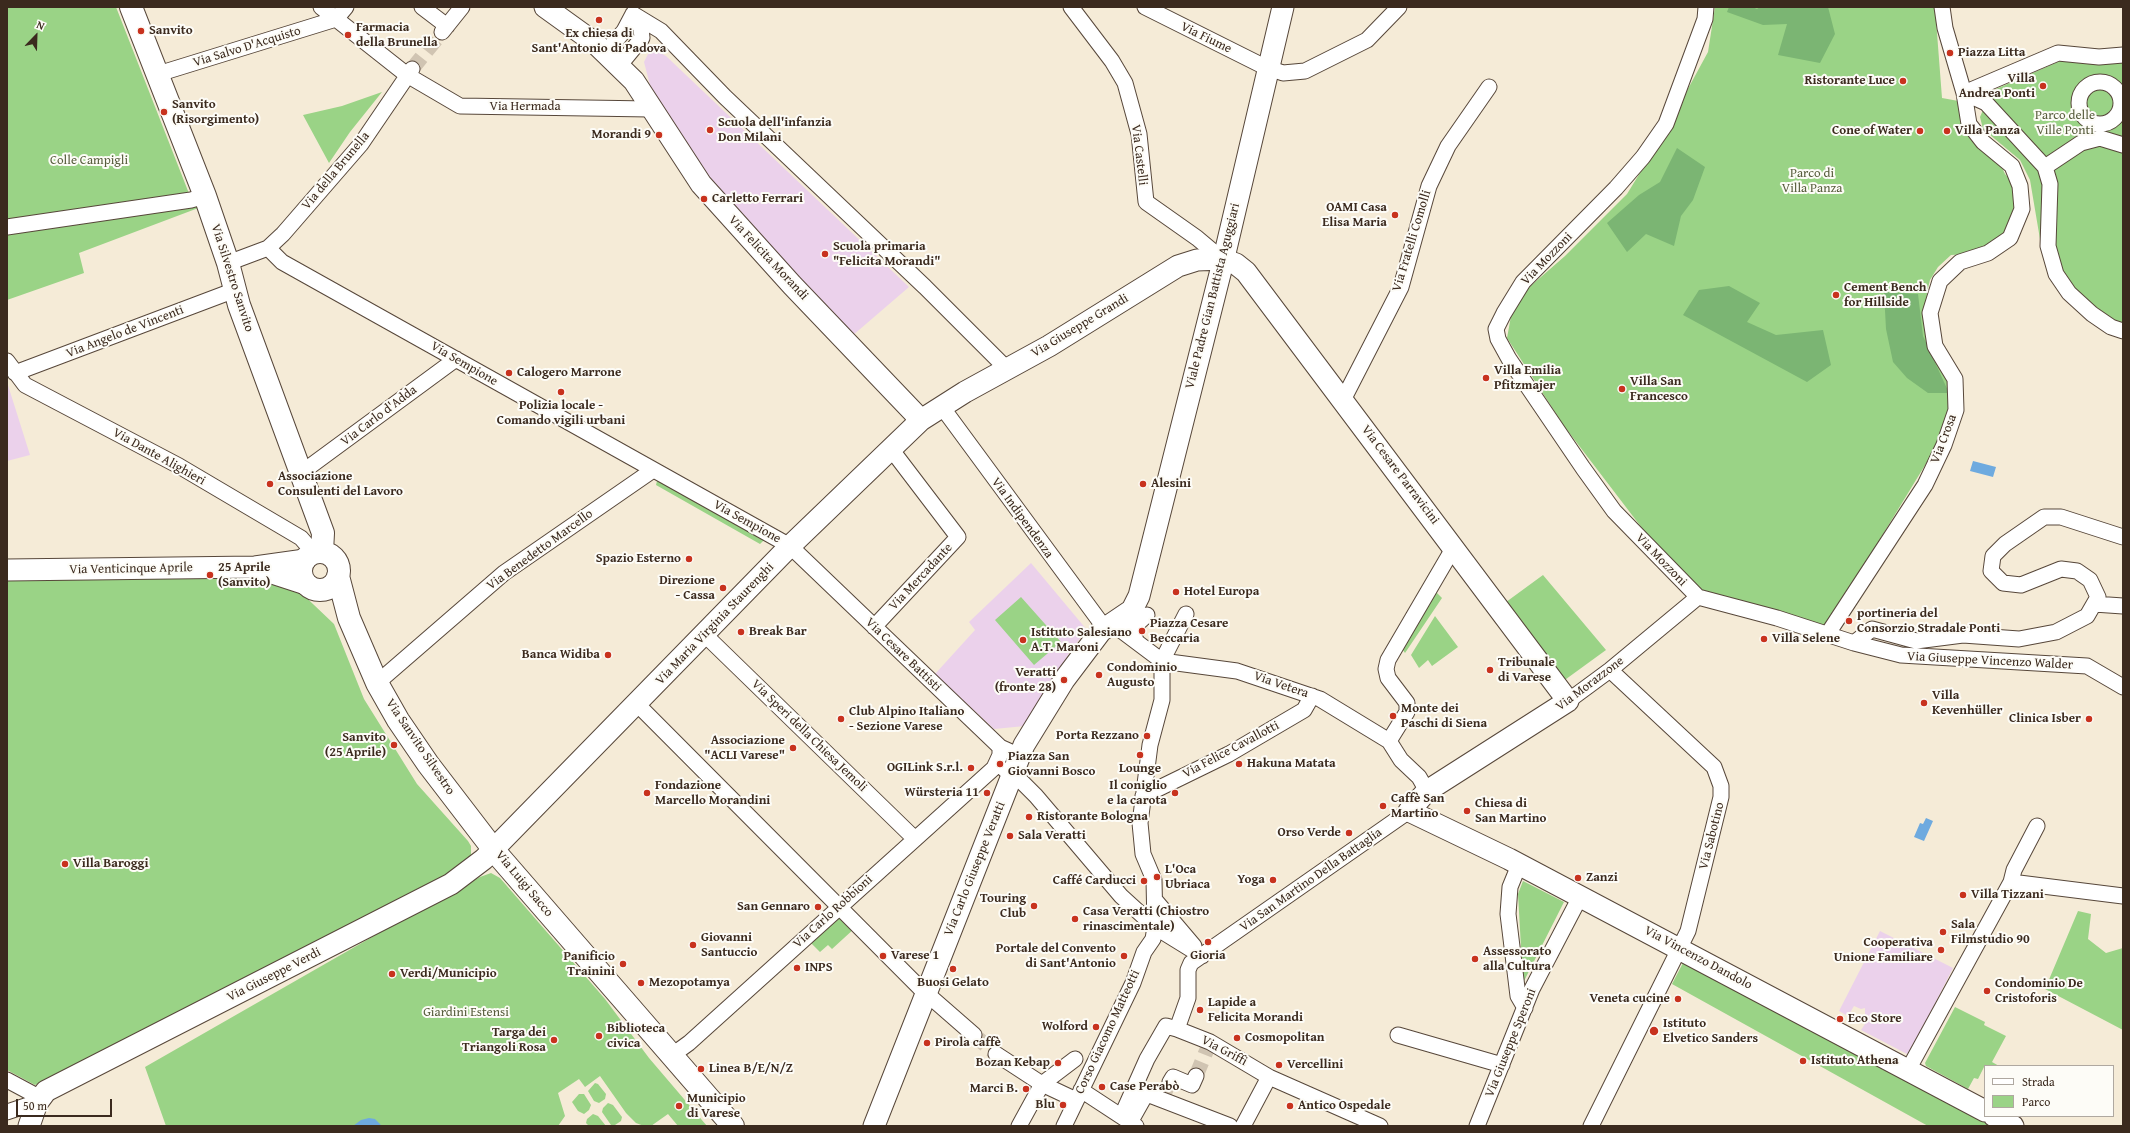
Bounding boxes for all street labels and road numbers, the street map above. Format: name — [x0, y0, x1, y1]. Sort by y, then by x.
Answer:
street label: Via Fiume — [1178, 19, 1234, 57]
street label: Via Salvo D'Acquisto — [191, 23, 303, 71]
street label: Via Hermada — [489, 99, 561, 115]
street label: Via Castelli — [1128, 124, 1150, 186]
street label: Via della Brunella — [299, 129, 373, 213]
street label: Via Fratelli Comolli — [1389, 188, 1435, 294]
street label: Viale Padre Gian Battista Aguggiari — [1182, 201, 1244, 391]
street label: Via Felicita Morandi — [725, 212, 811, 304]
street label: Via Silvestro Sanvito — [207, 222, 257, 334]
street label: Via Mozzoni — [1518, 229, 1576, 289]
street label: Via Giuseppe Grandi — [1029, 291, 1131, 361]
street label: Via Angelo de Vincenti — [64, 302, 186, 362]
street label: Via Sempione — [428, 339, 500, 389]
street label: Via Carlo d'Adda — [338, 382, 420, 450]
street label: Via Crosa — [1928, 412, 1960, 466]
street label: Via Cesare Parravicini — [1358, 422, 1442, 528]
street label: Via Dante Alighieri — [110, 425, 208, 489]
street label: Via Indipendenza — [988, 475, 1056, 561]
street label: Via Sempione — [710, 497, 784, 547]
street label: Via Benedetto Marcello — [484, 506, 596, 594]
street label: Via Mozzoni — [1632, 530, 1690, 590]
street label: Via Mercadante — [886, 540, 956, 614]
street label: Via Venticinque Aprile — [69, 560, 193, 578]
street label: Via Maria Virginia Staurenghi — [653, 560, 777, 688]
street label: Via Cesare Battisti — [862, 615, 944, 695]
street label: Via Giuseppe Vincenzo Walder — [1907, 649, 2073, 673]
street label: Via Morazzone — [1553, 653, 1627, 715]
street label: Via Vetera — [1251, 668, 1311, 702]
street label: Via Speri della Chiesa Jemoli — [748, 677, 870, 795]
street label: Via Sanvito Silvestro — [382, 696, 458, 798]
street label: Via Felice Cavallotti — [1180, 718, 1282, 782]
street label: Via Carlo Giuseppe Veratti — [941, 800, 1009, 938]
street label: Via Sabotino — [1696, 801, 1728, 871]
street label: Via San Martino Della Battaglia — [1237, 825, 1385, 935]
street label: Via Luigi Sacco — [492, 848, 556, 920]
street label: Via Carlo Robbioni — [790, 872, 876, 952]
street label: Via Vincenzo Dandolo — [1641, 923, 1755, 993]
street label: Via Giuseppe Verdi — [224, 945, 324, 1005]
street label: Corso Giacomo Matteotti — [1072, 967, 1144, 1097]
street label: Via Giuseppe Speroni — [1482, 986, 1540, 1100]
street label: Via Griffi — [1198, 1032, 1250, 1070]

